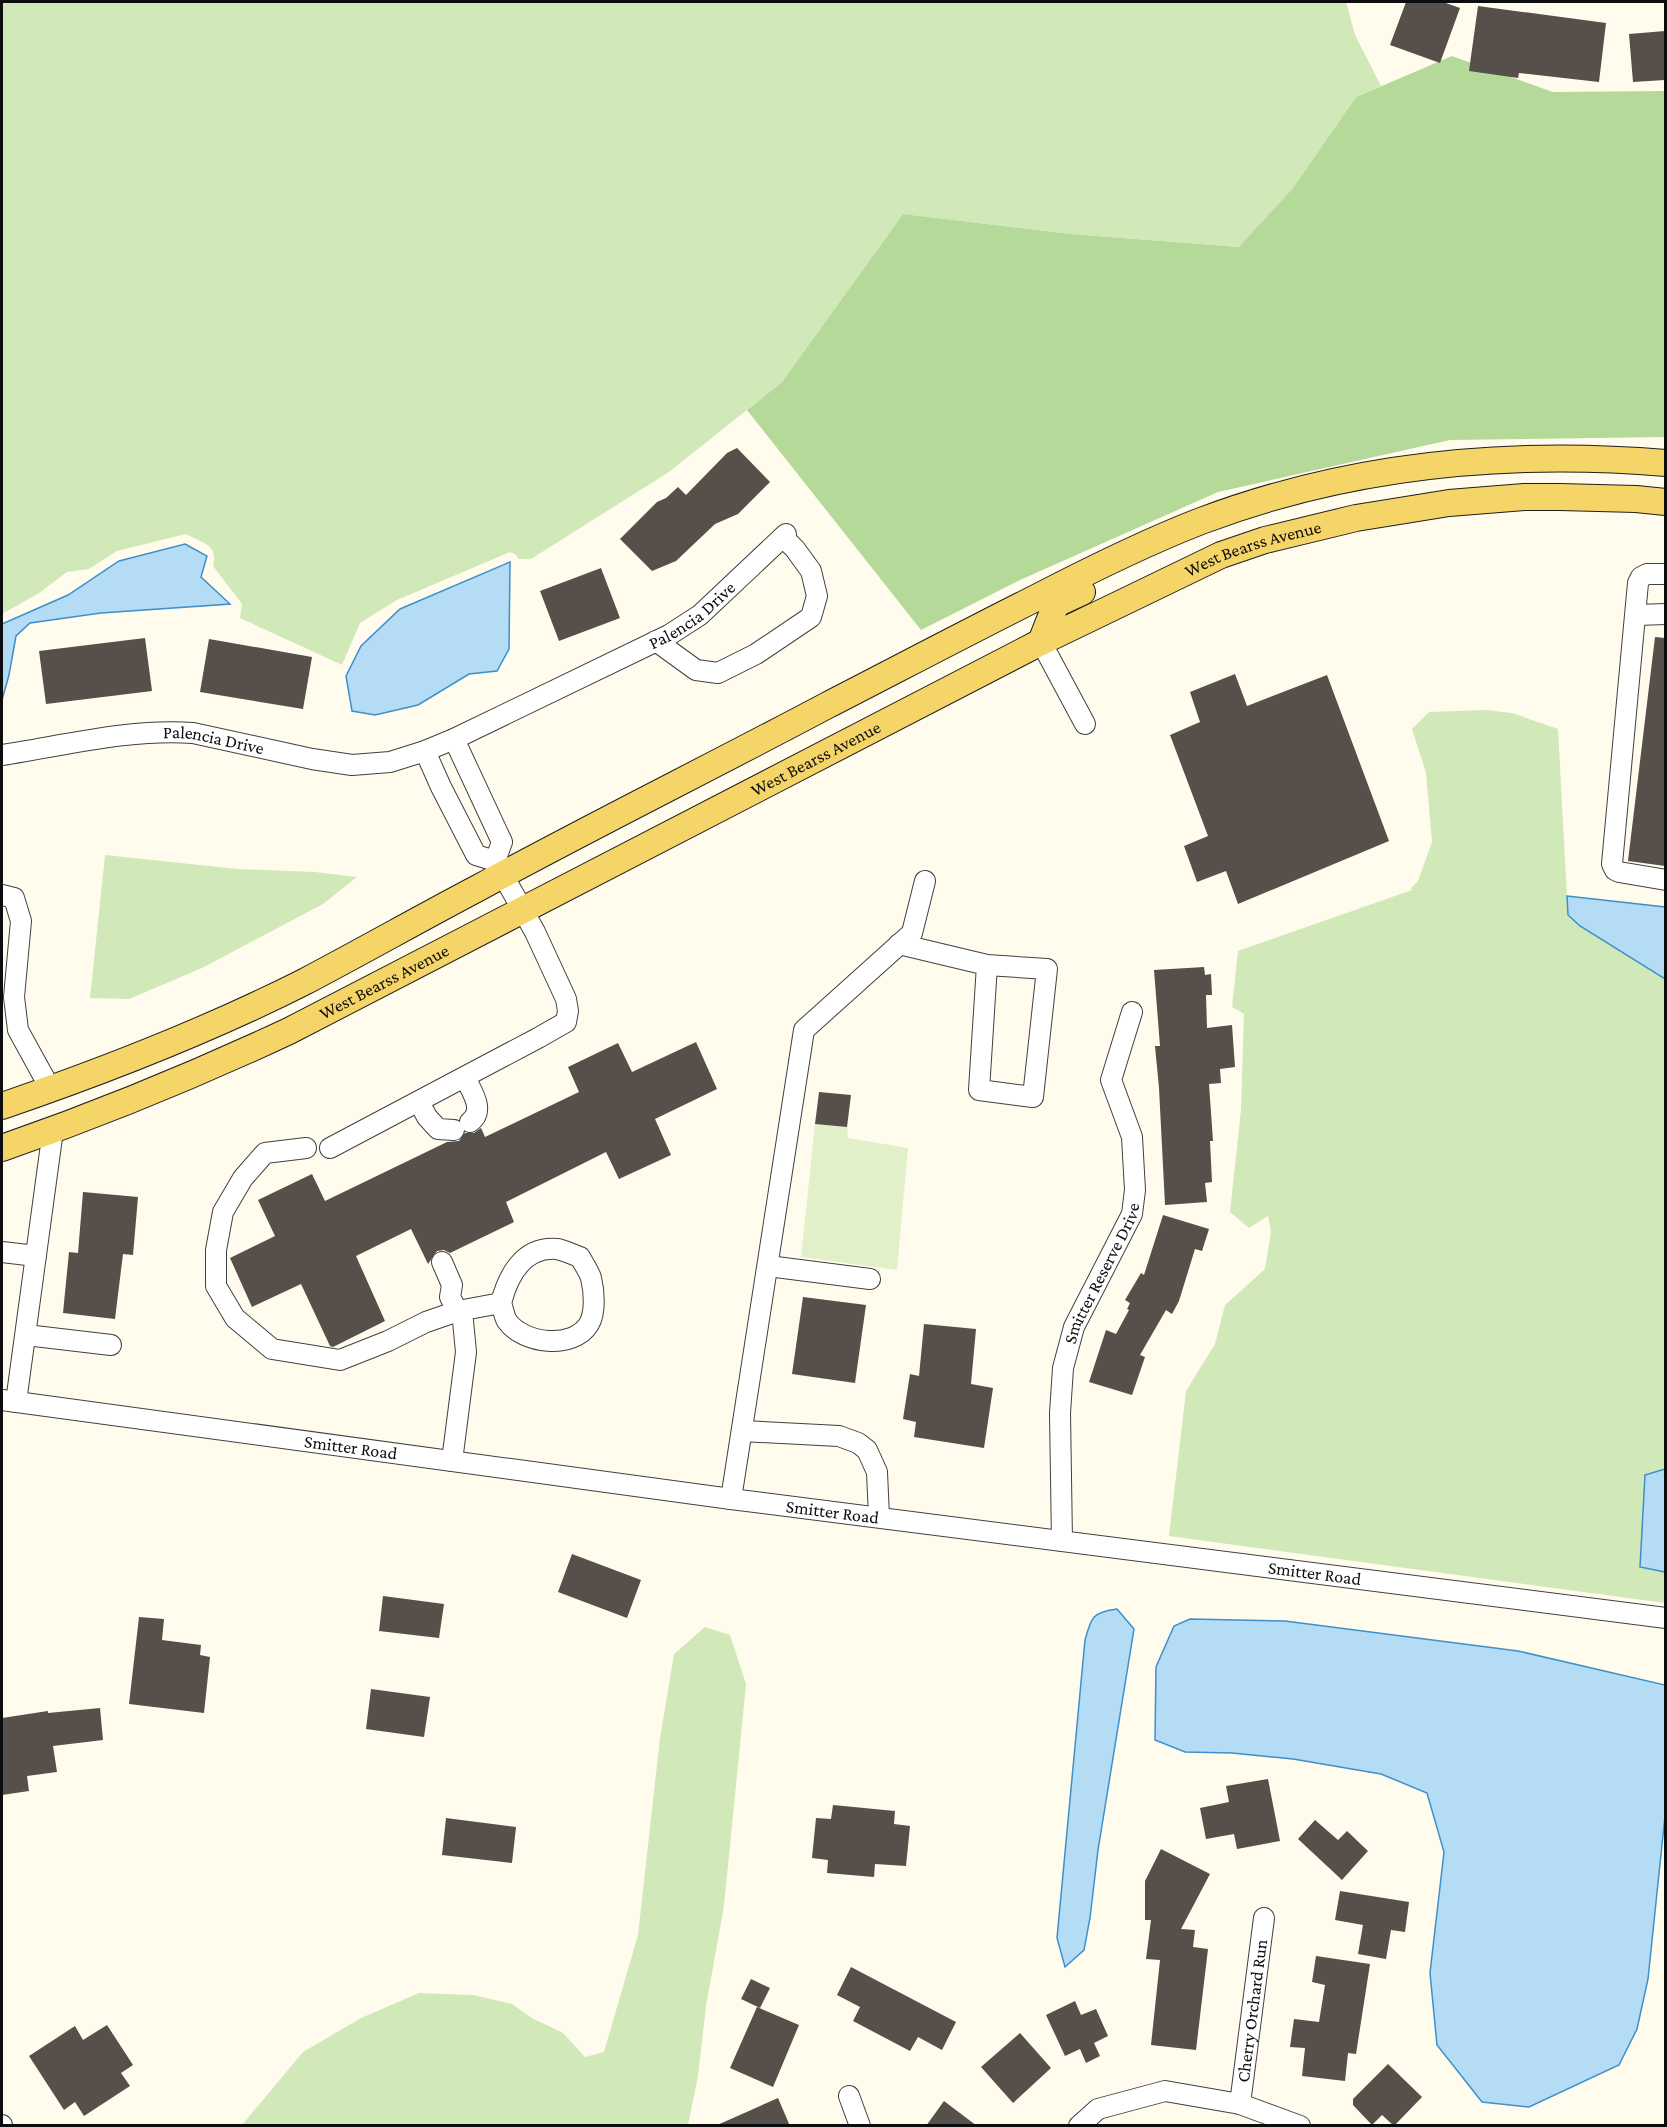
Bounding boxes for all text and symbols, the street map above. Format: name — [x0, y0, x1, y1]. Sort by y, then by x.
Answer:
street label: West Bearss Avenue — [1181, 517, 1323, 581]
street label: Palencia Drive — [645, 577, 739, 653]
street label: West Bearss Avenue — [748, 717, 884, 800]
street label: Palencia Drive — [163, 722, 266, 758]
street label: West Bearss Avenue — [316, 940, 452, 1024]
street label: Smitter Reserve Drive — [1060, 1202, 1143, 1346]
street label: Smitter Road — [303, 1431, 399, 1464]
street label: Smitter Road — [785, 1496, 881, 1528]
street label: Smitter Road — [1267, 1557, 1363, 1589]
street label: Cherry Orchard Run — [1233, 1938, 1271, 2083]

